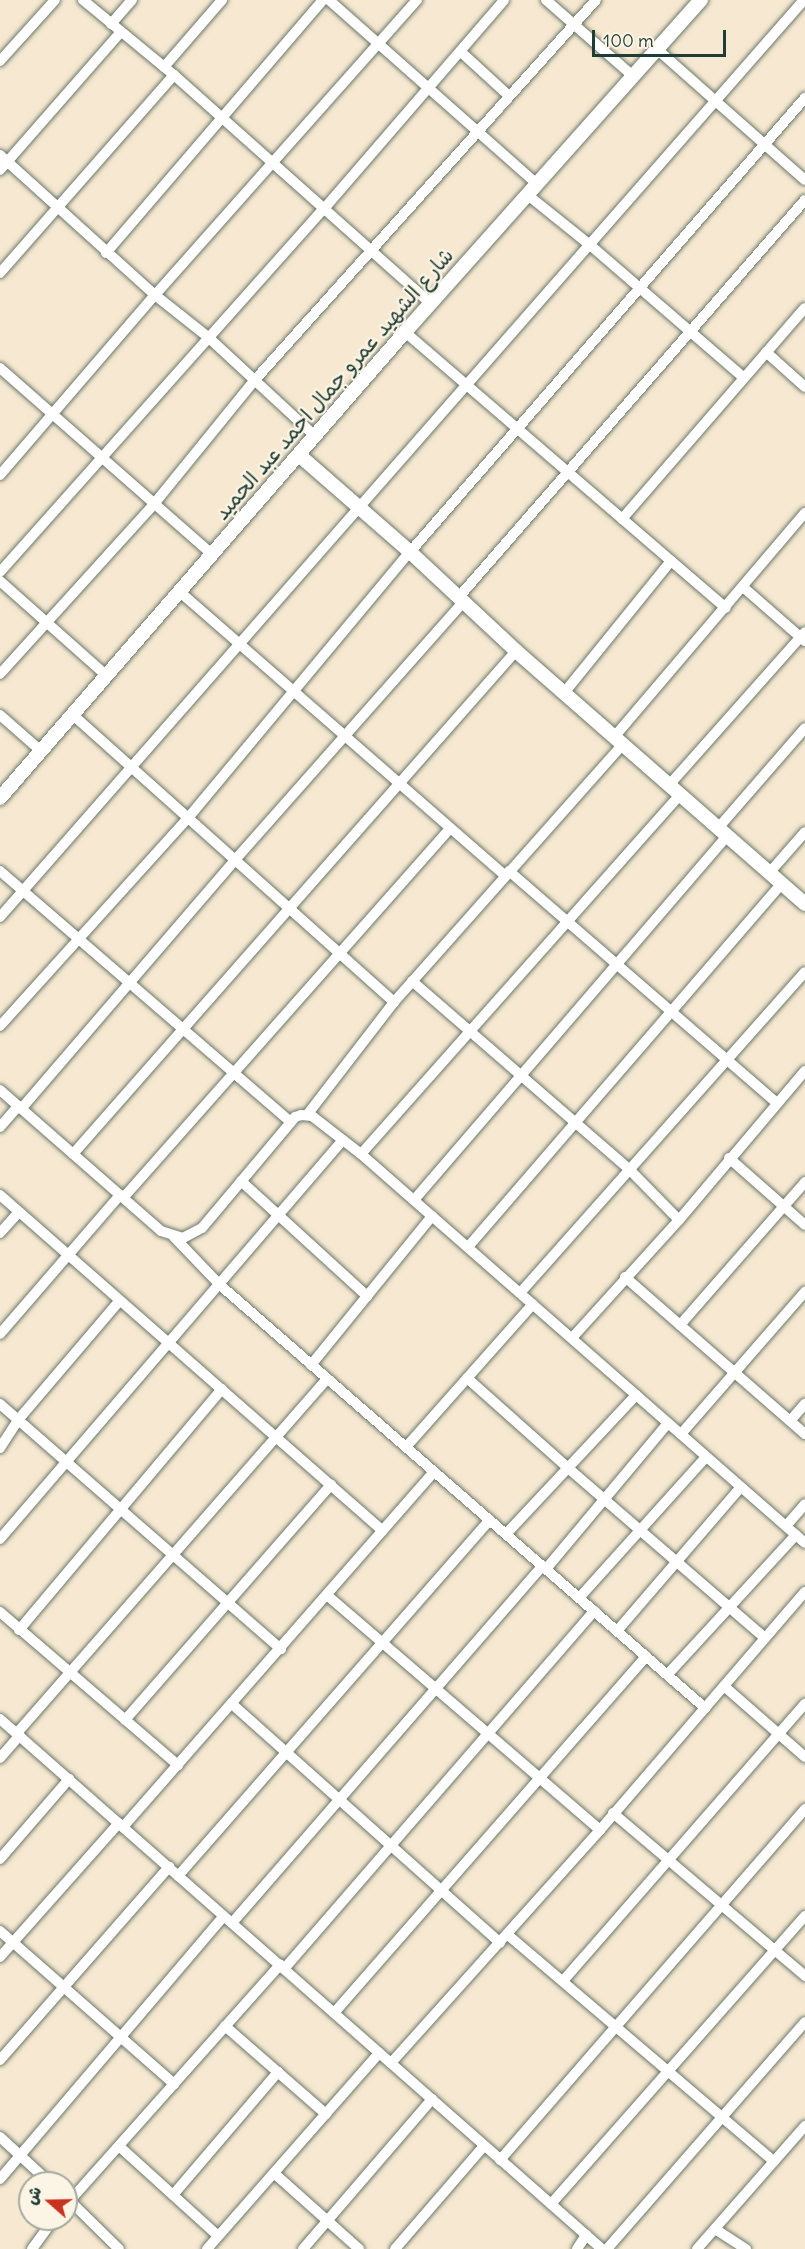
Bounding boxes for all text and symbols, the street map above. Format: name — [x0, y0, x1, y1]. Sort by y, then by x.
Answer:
scale bar — [595, 18, 728, 56]
text: 100 m — [603, 29, 654, 52]
street label: شارع الشهيد عمرو جمال احمد عبد الحميد — [209, 243, 459, 525]
north arrow — [18, 2171, 78, 2231]
text: ش — [21, 2184, 45, 2207]

